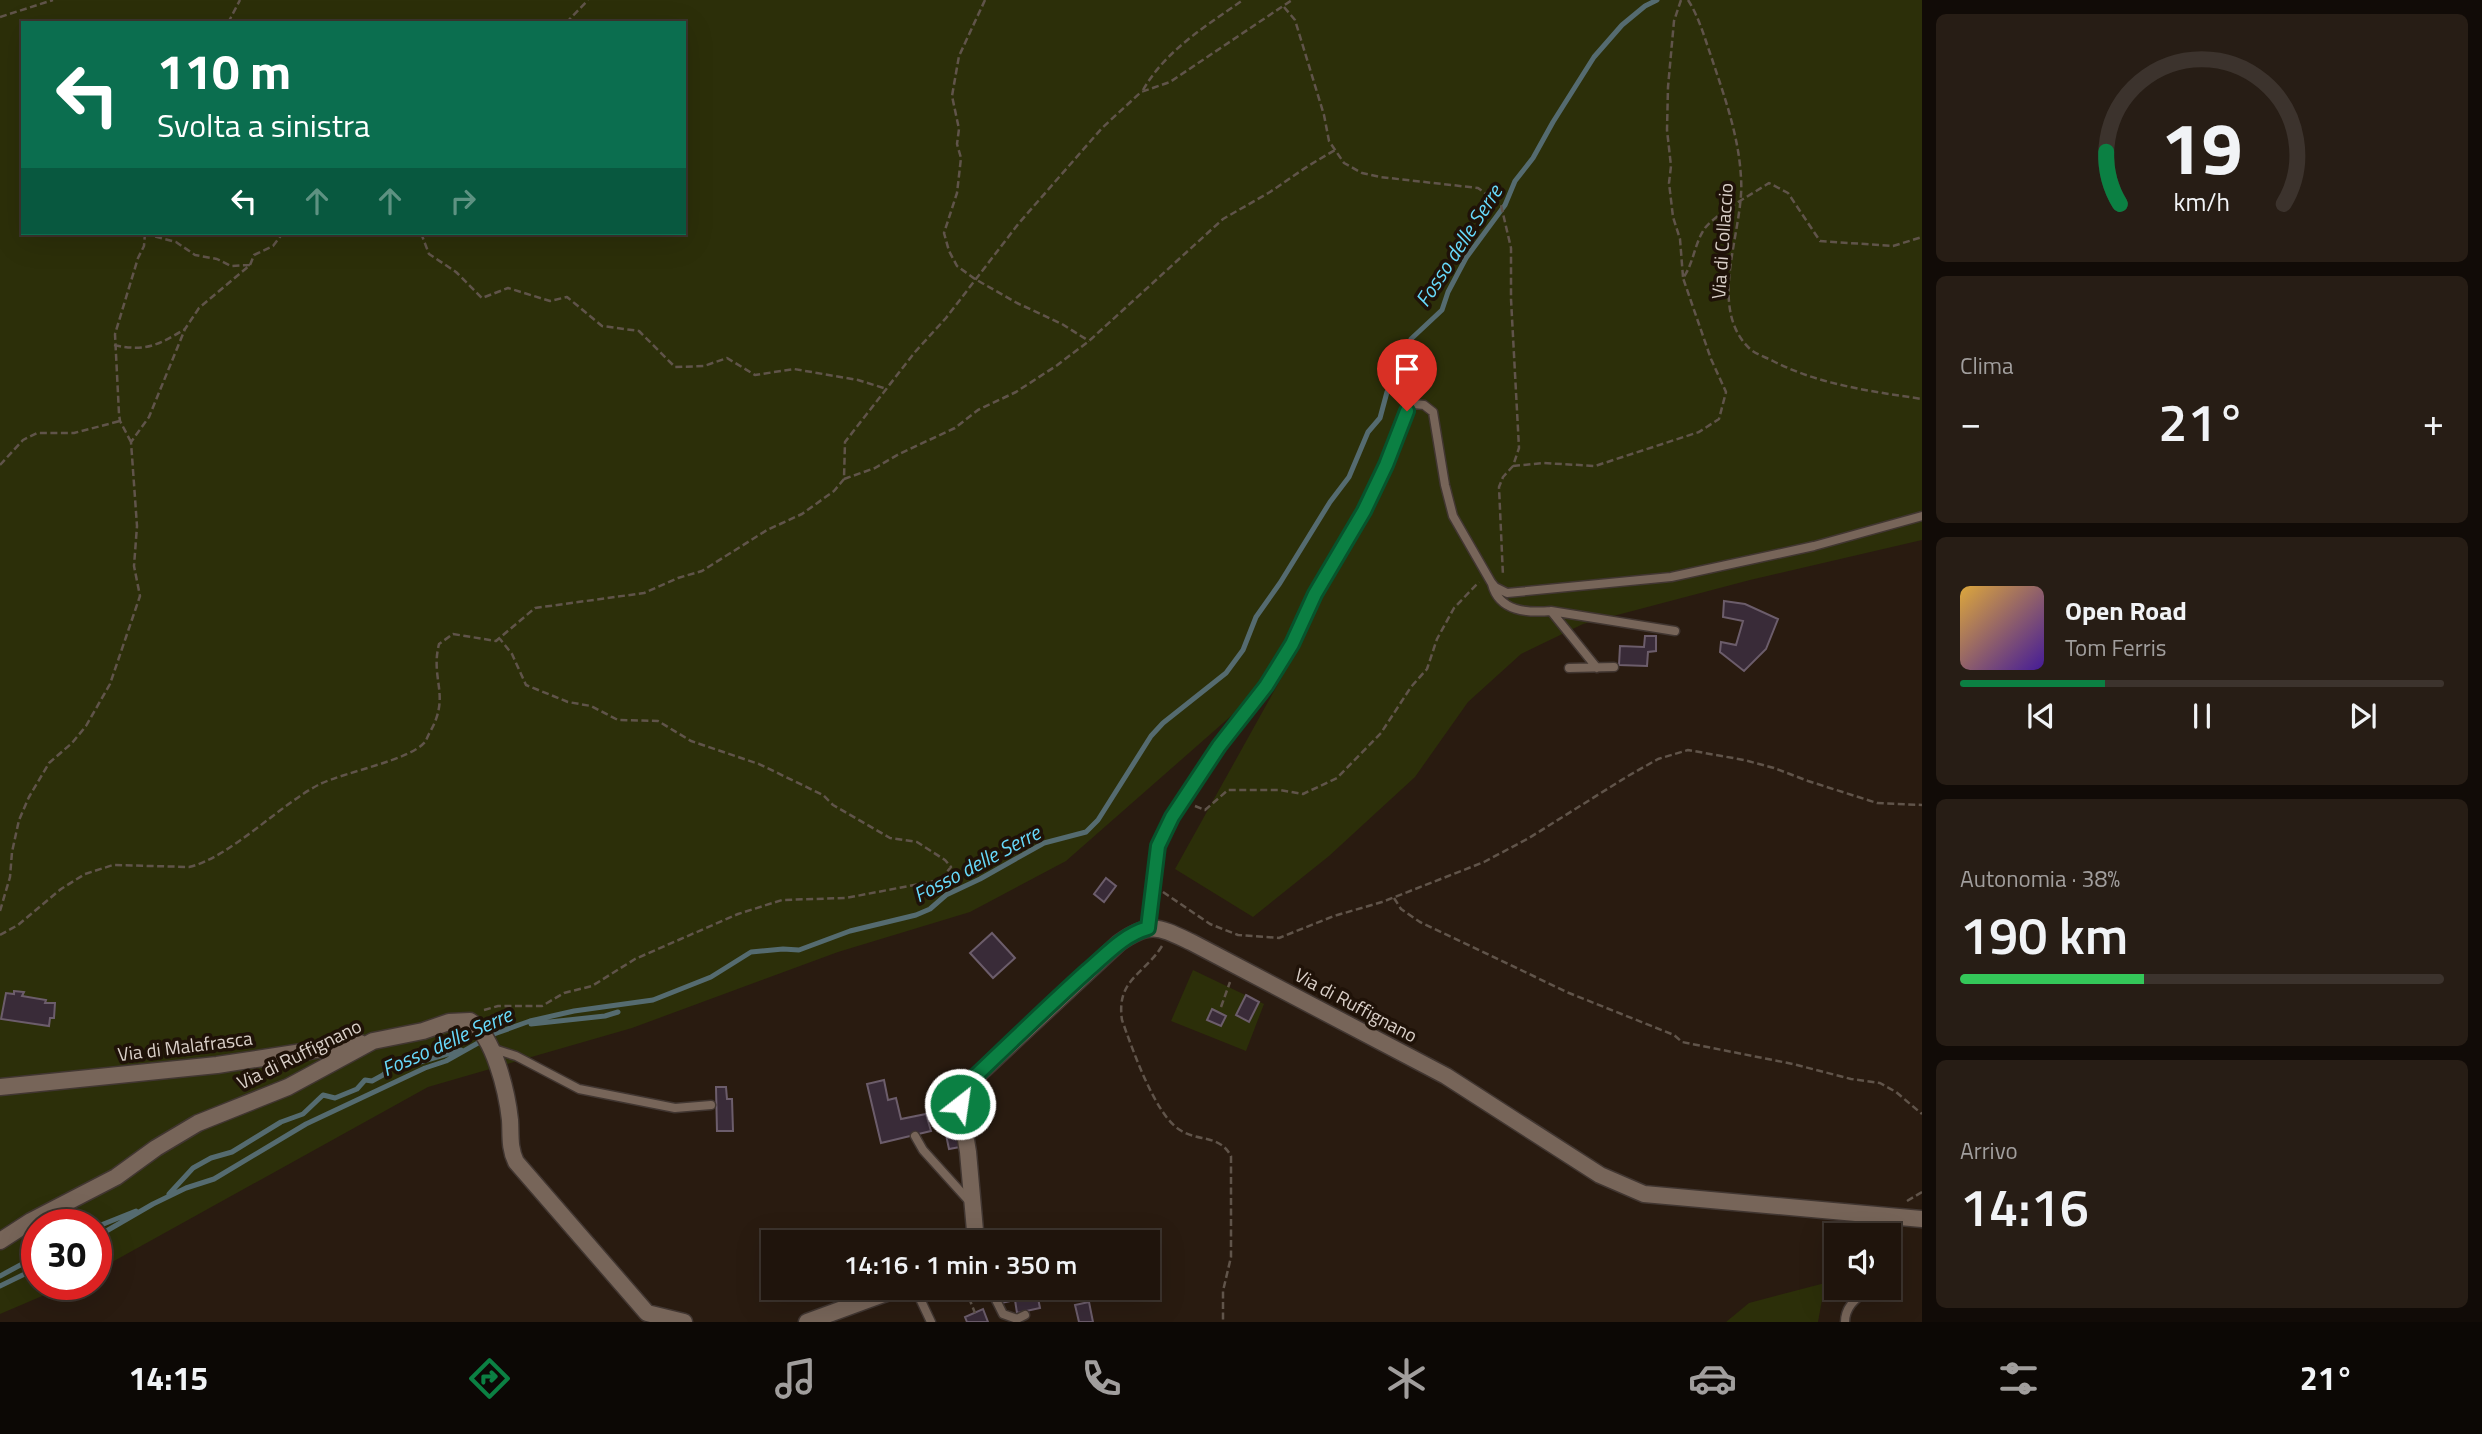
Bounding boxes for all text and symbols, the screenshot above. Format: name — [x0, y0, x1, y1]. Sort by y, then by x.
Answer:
text: 110 m — [157, 33, 291, 108]
icon: left — [42, 49, 133, 140]
text: 19 — [2161, 92, 2243, 202]
text: Svolta a sinistra — [157, 101, 370, 149]
water label: Fosso delle Serre — [1407, 177, 1510, 313]
icon: left — [225, 182, 263, 220]
icon: ahead — [298, 182, 336, 220]
icon: ahead — [371, 182, 409, 220]
icon: right — [444, 182, 482, 220]
street label: Via di Collaccio — [1703, 182, 1740, 300]
text: km/h — [2174, 183, 2230, 221]
pin — [1377, 339, 1437, 411]
text: Clima — [1960, 348, 2014, 383]
icon: arrive — [1388, 350, 1426, 388]
text: 21° — [2158, 382, 2246, 461]
text: − — [1960, 393, 1981, 451]
text: + — [2423, 393, 2444, 451]
text: Open Road — [2065, 591, 2187, 630]
text: Tom Ferris — [2065, 630, 2166, 665]
icon: previous — [2022, 697, 2060, 735]
icon: pause — [2183, 697, 2221, 735]
icon: next — [2344, 697, 2382, 735]
water label: Fosso delle Serre — [907, 816, 1047, 910]
text: Autonomia · 38% — [1960, 861, 2120, 896]
text: 190 km — [1960, 895, 2128, 974]
street label: Via di Ruffignano — [1290, 960, 1423, 1049]
water label: Fosso delle Serre — [376, 998, 518, 1084]
street label: Via di Ruffignano — [232, 1011, 366, 1096]
street label: Via di Malafrasca — [116, 1023, 255, 1068]
position arrow — [923, 1067, 997, 1141]
text: Arrivo — [1960, 1133, 2018, 1168]
text: 14:16 — [1960, 1167, 2089, 1246]
speed limit sign: 30 — [21, 1209, 112, 1300]
map controls — [1824, 1223, 1901, 1300]
button: sound — [1824, 1223, 1901, 1300]
text: 14:16 · 1 min · 350 m — [844, 1245, 1077, 1284]
text: 14:15 — [128, 1354, 208, 1402]
icon: directions — [465, 1354, 514, 1403]
icon: music — [771, 1354, 820, 1403]
icon: phone — [1077, 1354, 1126, 1403]
icon: climate — [1382, 1354, 1431, 1403]
icon: car — [1688, 1354, 1737, 1403]
icon: filters — [1994, 1354, 2043, 1403]
text: 21° — [2300, 1354, 2354, 1402]

